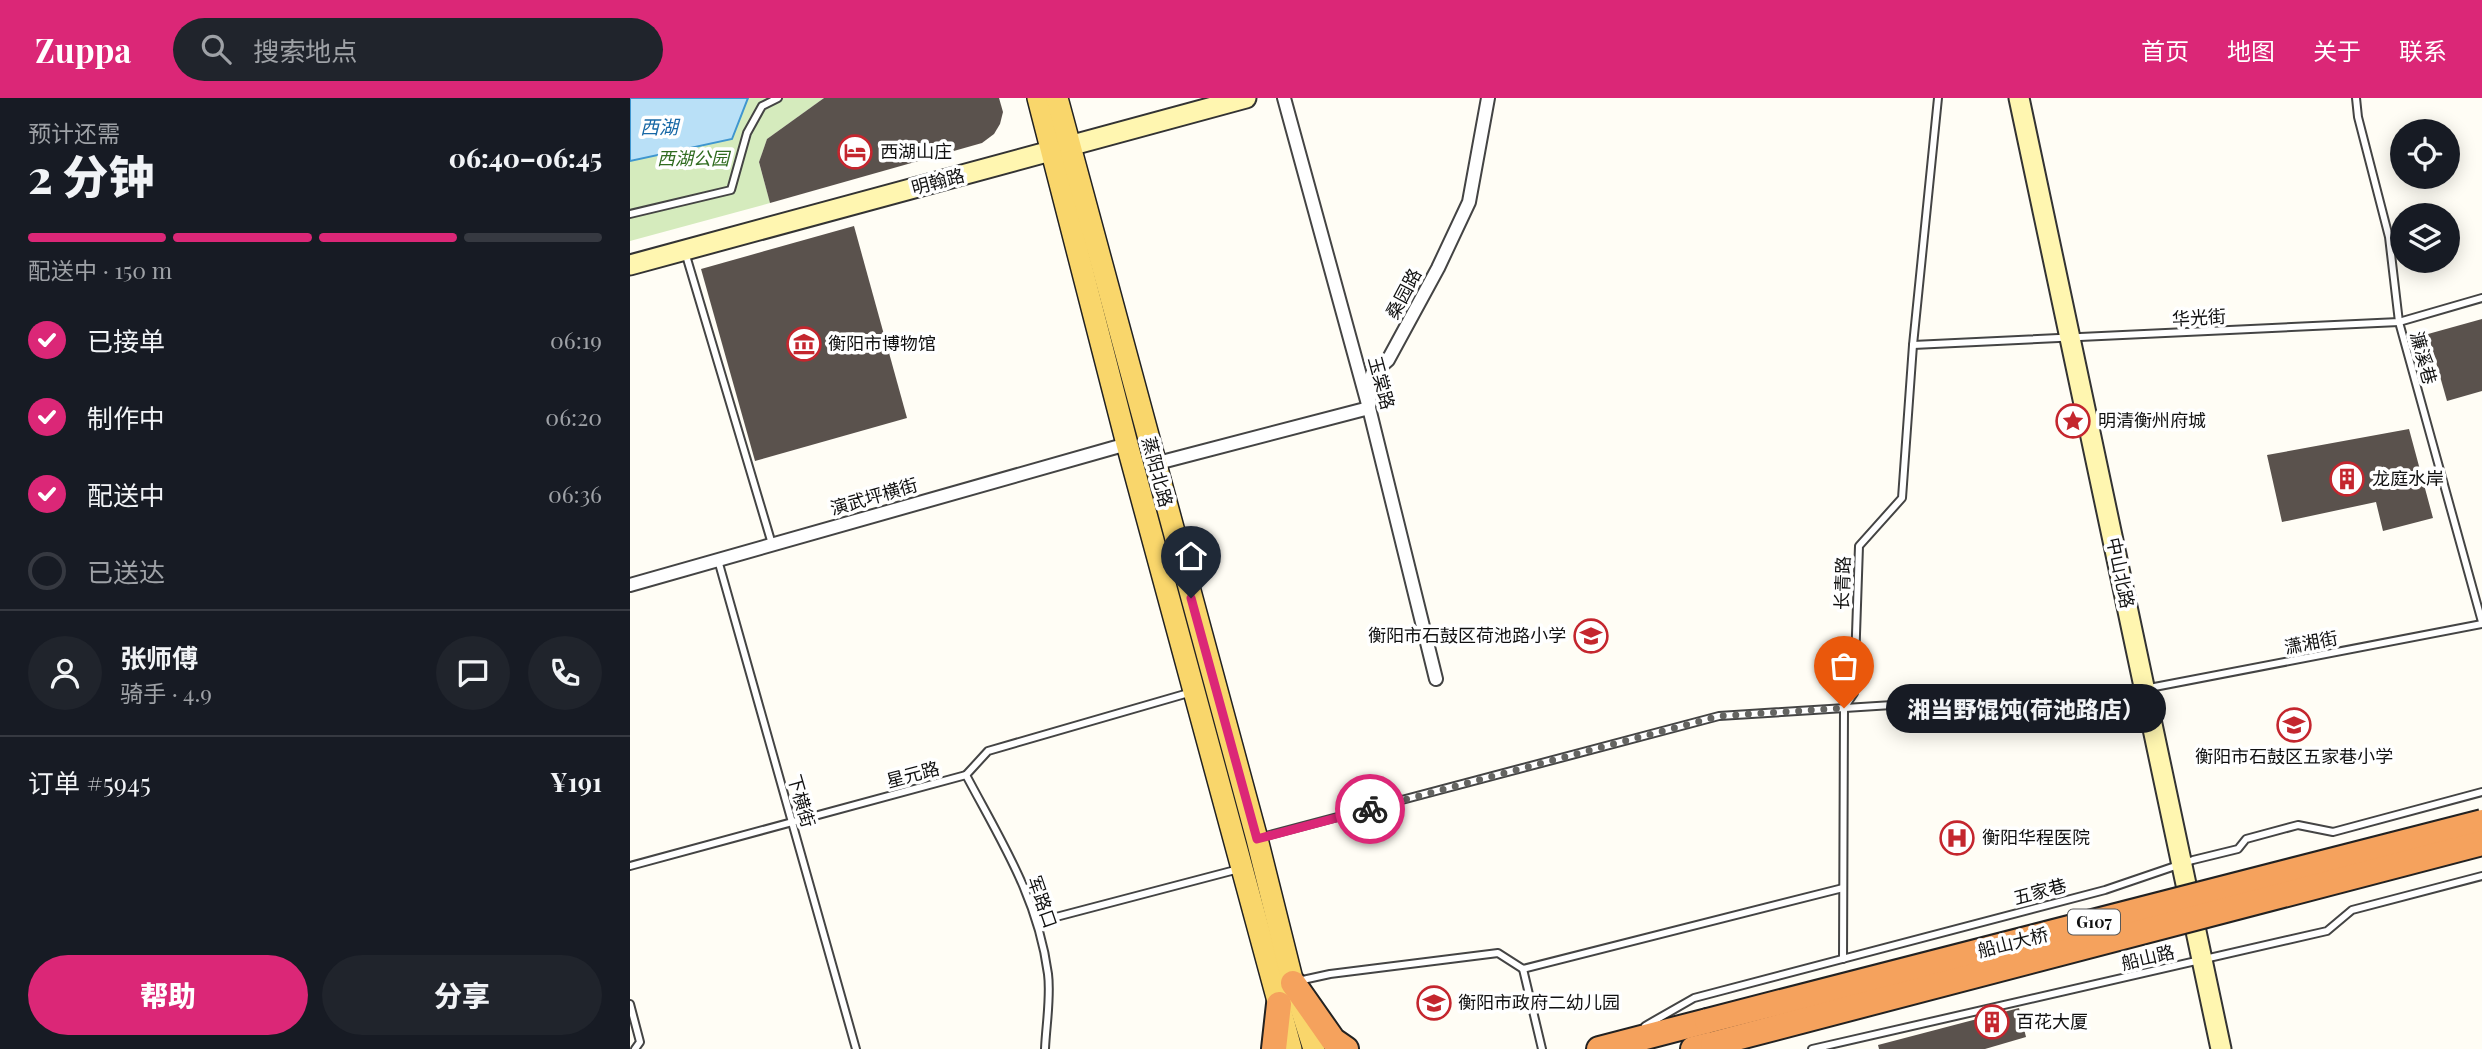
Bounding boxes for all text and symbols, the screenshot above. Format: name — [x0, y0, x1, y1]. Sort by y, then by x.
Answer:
search box — [173, 18, 663, 81]
text: Zuppa — [35, 27, 131, 71]
icon: search — [197, 30, 235, 68]
text: 搜索地点 — [253, 33, 357, 68]
text: 首页 — [2141, 34, 2189, 66]
text: 地图 — [2227, 34, 2275, 66]
text: 关于 — [2313, 34, 2361, 66]
text: 联系 — [2399, 34, 2447, 66]
water label: 西湖 — [640, 113, 681, 139]
text: 预计还需 — [28, 117, 120, 148]
map controls — [2390, 119, 2460, 273]
button: locate — [2390, 119, 2460, 189]
hotel icon: 西湖山庄 — [836, 133, 874, 171]
place label: 西湖山庄 — [880, 139, 952, 163]
text: 06:40–06:45 — [449, 140, 602, 175]
text: 2 分钟 — [28, 144, 155, 206]
park label: 西湖公园 — [657, 146, 732, 170]
street label: 明翰路 — [909, 162, 967, 200]
button: layers — [2390, 203, 2460, 273]
text: 配送中 · 150 m — [28, 254, 172, 285]
street label: 桑园路 — [1380, 264, 1426, 323]
street label: 华光街 — [2171, 304, 2227, 330]
icon: check — [28, 321, 66, 359]
text: 已接单 — [87, 323, 165, 358]
text: 06:19 — [550, 324, 602, 355]
museum icon: 衡阳市博物馆 — [785, 325, 823, 363]
street label: 濂溪巷 — [2405, 329, 2443, 387]
place label: 衡阳市博物馆 — [828, 331, 936, 355]
street label: 玉棠路 — [1363, 354, 1401, 412]
icon: check — [28, 398, 66, 436]
text: 制作中 — [87, 400, 165, 435]
text: 06:20 — [545, 401, 602, 432]
place icon: 明清衡州府城 — [2054, 402, 2092, 440]
place label: 明清衡州府城 — [2098, 408, 2206, 432]
street label: 蒸阳北路 — [1137, 434, 1179, 510]
building icon: 龙庭水岸 — [2328, 460, 2366, 498]
place label: 龙庭水岸 — [2372, 466, 2444, 490]
street label: 演武坪横街 — [827, 472, 920, 520]
icon: check — [28, 475, 66, 513]
text: 配送中 — [87, 477, 165, 512]
text: 06:36 — [548, 478, 602, 509]
pin — [1161, 526, 1221, 598]
street label: 中山北路 — [2102, 535, 2140, 611]
icon: home — [1172, 537, 1210, 575]
text: 已送达 — [87, 554, 165, 589]
street label: 长青路 — [1829, 556, 1855, 610]
school or university icon: 衡阳市石鼓区荷池路小学 — [1572, 617, 1610, 655]
place label: 衡阳市石鼓区荷池路小学 — [1368, 623, 1566, 647]
street label: 潇湘街 — [2282, 625, 2340, 659]
button: person — [28, 636, 102, 710]
button: chat — [436, 636, 510, 710]
button: phone — [528, 636, 602, 710]
pin — [1814, 636, 1874, 708]
text: 张师傅 — [120, 640, 198, 675]
icon: bag — [1825, 647, 1863, 685]
text: 骑手 · 4.9 — [120, 677, 212, 708]
callout: 湘当野馄饨(荷池路店） — [1886, 684, 2166, 732]
text: 湘当野馄饨(荷池路店） — [1907, 693, 2145, 724]
school or university icon: 衡阳市石鼓区五家巷小学 — [2275, 706, 2313, 744]
place label: 衡阳市石鼓区五家巷小学 — [2195, 744, 2393, 768]
street label: 星元路 — [884, 755, 942, 793]
text: ¥191 — [550, 764, 602, 799]
text: 订单 #5945 — [28, 765, 151, 800]
street label: 下横街 — [783, 771, 821, 830]
courier — [1335, 774, 1405, 844]
icon: bike — [1351, 790, 1389, 828]
hospital icon: 衡阳华程医院 — [1938, 819, 1976, 857]
place label: 衡阳华程医院 — [1982, 825, 2090, 849]
street label: 军路口 — [1023, 872, 1063, 931]
street label: 五家巷 — [2011, 872, 2069, 910]
road number: G107 — [2068, 909, 2120, 934]
street label: 船山大桥 — [1975, 922, 2051, 962]
street label: 船山路 — [2119, 939, 2177, 975]
button: 帮助 — [28, 955, 308, 1035]
button: 分享 — [322, 955, 602, 1035]
school or university icon: 衡阳市政府二幼儿园 — [1415, 984, 1453, 1022]
place label: 衡阳市政府二幼儿园 — [1458, 990, 1620, 1014]
building icon: 百花大厦 — [1973, 1003, 2011, 1041]
place label: 百花大厦 — [2016, 1009, 2088, 1033]

